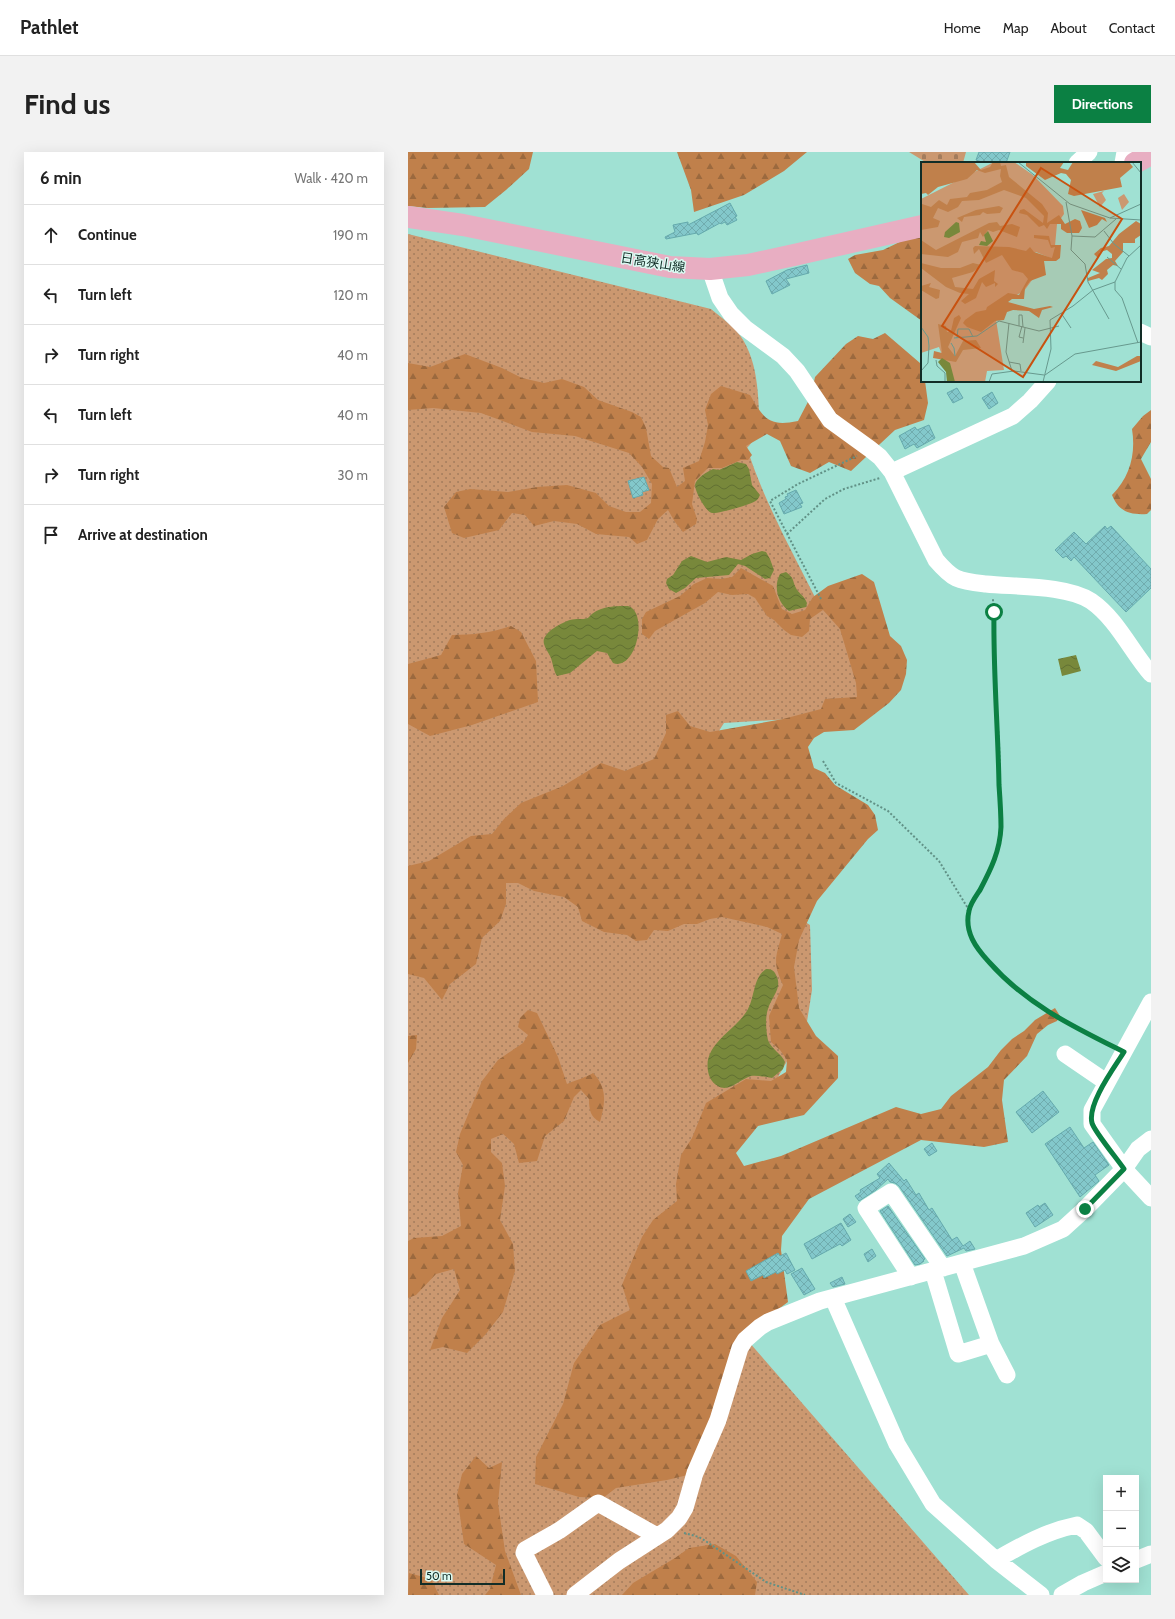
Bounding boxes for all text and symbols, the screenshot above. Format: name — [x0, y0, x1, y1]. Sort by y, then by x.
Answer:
text: Pathlet — [20, 16, 79, 39]
text: Home — [944, 19, 981, 37]
text: Map — [1003, 19, 1028, 37]
text: About — [1050, 19, 1087, 37]
text: Contact — [1109, 19, 1155, 37]
button: Directions — [1054, 85, 1151, 123]
text: Find us — [24, 87, 110, 121]
inset map — [921, 162, 1141, 382]
text: 6 min — [40, 168, 82, 188]
text: Walk · 420 m — [294, 170, 368, 186]
icon: ahead — [40, 224, 62, 246]
text: Continue — [78, 226, 137, 244]
text: 190 m — [333, 227, 368, 243]
street label: 日高狭山線 — [620, 249, 686, 275]
icon: left — [40, 284, 62, 306]
text: Turn left — [78, 286, 132, 304]
text: 120 m — [334, 287, 368, 303]
icon: right — [40, 344, 62, 366]
text: Turn right — [78, 346, 139, 364]
text: 40 m — [337, 347, 368, 363]
icon: left — [40, 404, 62, 426]
text: Turn left — [78, 406, 132, 424]
text: 40 m — [337, 407, 368, 423]
icon: right — [40, 464, 62, 486]
text: Turn right — [78, 466, 139, 484]
text: 30 m — [338, 467, 368, 483]
icon: arrive — [40, 524, 62, 546]
text: Arrive at destination — [78, 526, 208, 544]
route start — [985, 603, 1003, 621]
route end — [1076, 1200, 1094, 1218]
map controls — [1103, 1475, 1139, 1583]
button: + — [1103, 1475, 1139, 1511]
button: − — [1103, 1511, 1139, 1547]
button: layers — [1103, 1547, 1139, 1583]
scale bar — [420, 1567, 505, 1586]
text: 50 m — [426, 1569, 452, 1583]

